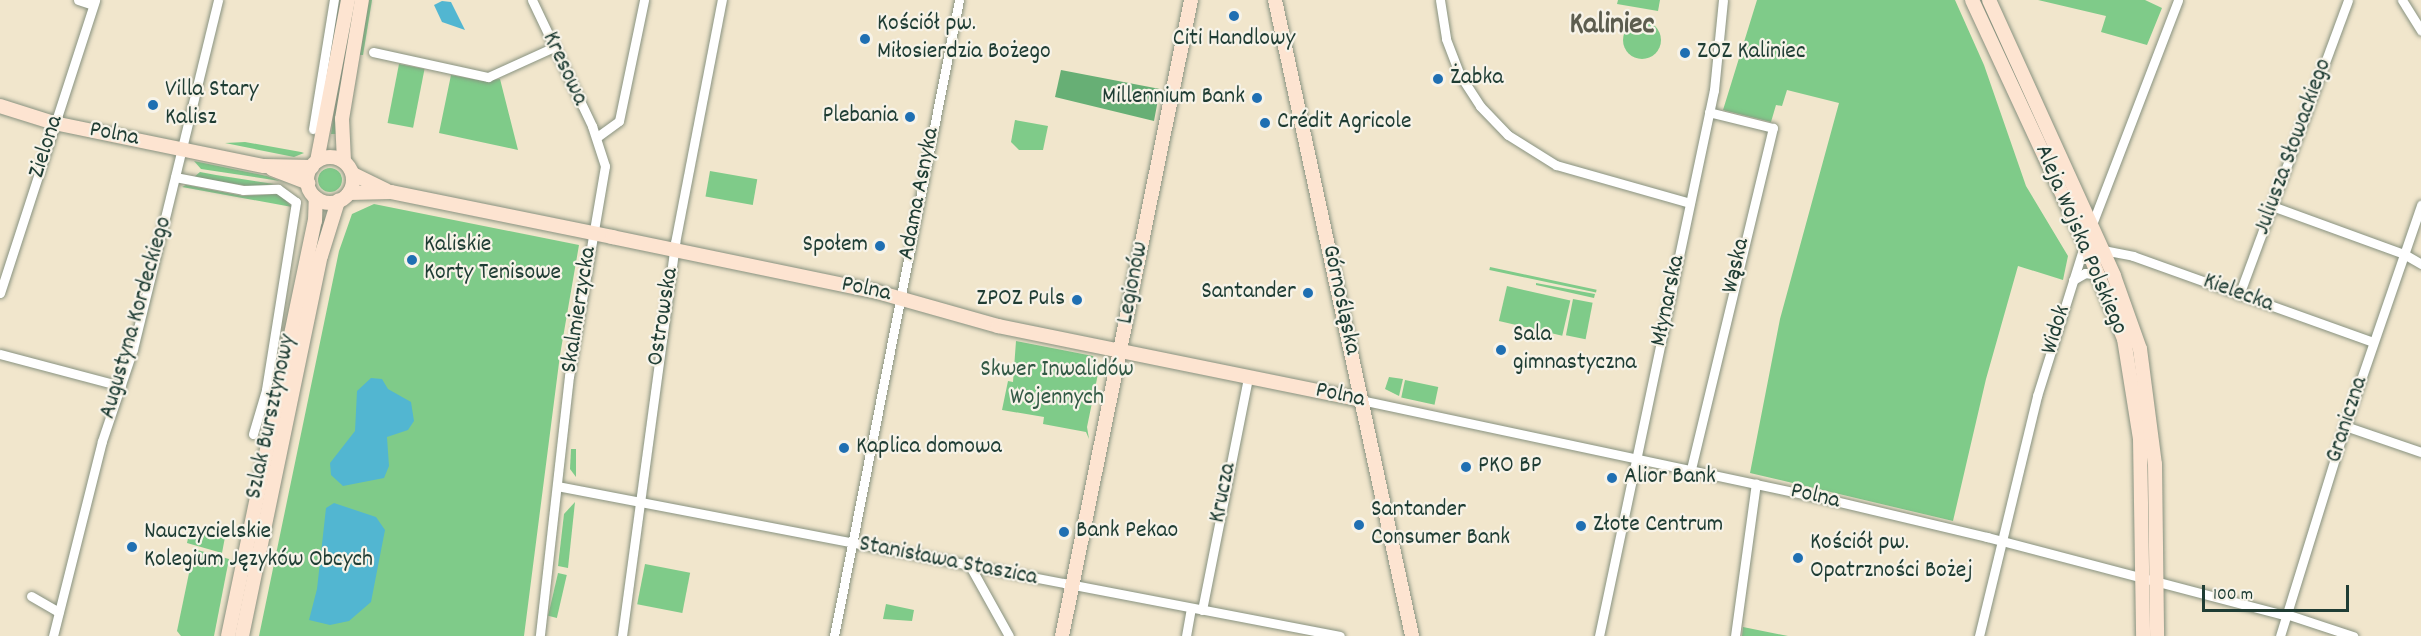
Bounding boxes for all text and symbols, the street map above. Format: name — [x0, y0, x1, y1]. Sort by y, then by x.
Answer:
marker: Citi Handlowy — [1227, 9, 1241, 23]
district label: Kaliniec — [1569, 9, 1655, 45]
place label: Kościół pw. Miłosierdzia Bożego — [877, 11, 1051, 67]
place label: Citi Handlowy — [1173, 26, 1295, 54]
street label: Kresowa — [534, 28, 594, 110]
marker: Kościół pw. Miłosierdzia Bożego — [858, 32, 872, 46]
place label: ZOZ Kaliniec — [1697, 39, 1806, 67]
marker: ZOZ Kaliniec — [1678, 46, 1692, 60]
street label: Juliusza Słowackiego — [2249, 55, 2339, 239]
place label: Żabka — [1450, 65, 1503, 93]
marker: Żabka — [1431, 72, 1445, 86]
place label: Villa Stary Kalisz — [165, 77, 258, 133]
place label: Millennium Bank — [1102, 84, 1245, 112]
marker: Millennium Bank — [1250, 91, 1264, 105]
marker: Villa Stary Kalisz — [146, 98, 160, 112]
place label: Plebania — [822, 103, 898, 131]
place label: Crédit Agricole — [1277, 109, 1412, 137]
marker: Plebania — [903, 110, 917, 124]
street label: Zielona — [23, 112, 71, 182]
street label: Polna — [87, 116, 141, 154]
marker: Crédit Agricole — [1258, 116, 1272, 130]
street label: Adama Asnyka — [893, 125, 947, 263]
street label: Aleja Wojska Polskiego — [2027, 141, 2133, 339]
street label: Augustyna Kordeckiego — [94, 214, 180, 422]
place label: Kaliskie Korty Tenisowe — [424, 232, 561, 288]
place label: Społem — [803, 232, 868, 260]
street label: Wąska — [1717, 236, 1757, 296]
marker: Społem — [873, 239, 887, 253]
street label: Legionów — [1112, 239, 1156, 327]
street label: Górnośląska — [1314, 243, 1366, 357]
street label: Skalmierzycka — [556, 245, 604, 375]
marker: Kaliskie Korty Tenisowe — [405, 253, 419, 267]
street label: Młynarska — [1645, 253, 1693, 349]
street label: Ostrowska — [642, 266, 686, 368]
street label: Kielecka — [2199, 268, 2277, 320]
street label: Polna — [839, 271, 893, 309]
place label: Santander — [1201, 279, 1296, 307]
place label: ZPOZ Puls — [977, 286, 1065, 314]
marker: Santander — [1301, 286, 1315, 300]
marker: ZPOZ Puls — [1070, 293, 1084, 307]
street label: Widok — [2036, 302, 2078, 358]
place label: Sala gimnastyczna — [1513, 322, 1637, 378]
street label: Szlak Bursztynowy — [241, 332, 303, 502]
marker: Sala gimnastyczna — [1494, 343, 1508, 357]
park label: Skwer Inwalidów Wojennych — [980, 357, 1134, 413]
street label: Graniczna — [2321, 373, 2375, 467]
street label: Polna — [1313, 377, 1367, 415]
place label: Kaplica domowa — [856, 434, 1002, 462]
marker: Kaplica domowa — [837, 441, 851, 455]
place label: PKO BP — [1478, 453, 1542, 481]
marker: PKO BP — [1459, 460, 1473, 474]
street label: Krucza — [1204, 461, 1244, 525]
place label: Alior Bank — [1624, 464, 1716, 492]
marker: Alior Bank — [1605, 471, 1619, 485]
street label: Polna — [1788, 477, 1842, 517]
place label: Santander Consumer Bank — [1371, 497, 1510, 553]
place label: Złote Centrum — [1593, 512, 1723, 540]
place label: Bank Pekao — [1076, 518, 1178, 546]
marker: Santander Consumer Bank — [1352, 518, 1366, 532]
place label: Nauczycielskie Kolegium Języków Obcych — [144, 519, 373, 575]
marker: Złote Centrum — [1574, 519, 1588, 533]
marker: Bank Pekao — [1057, 525, 1071, 539]
place label: Kościół pw. Opatrzności Bożej — [1810, 530, 1973, 586]
street label: Stanisława Staszica — [856, 531, 1040, 593]
marker: Nauczycielskie Kolegium Języków Obcych — [125, 540, 139, 554]
marker: Kościół pw. Opatrzności Bożej — [1791, 551, 1805, 565]
scale bar — [2205, 573, 2352, 611]
text: 100 m — [2213, 583, 2253, 608]

